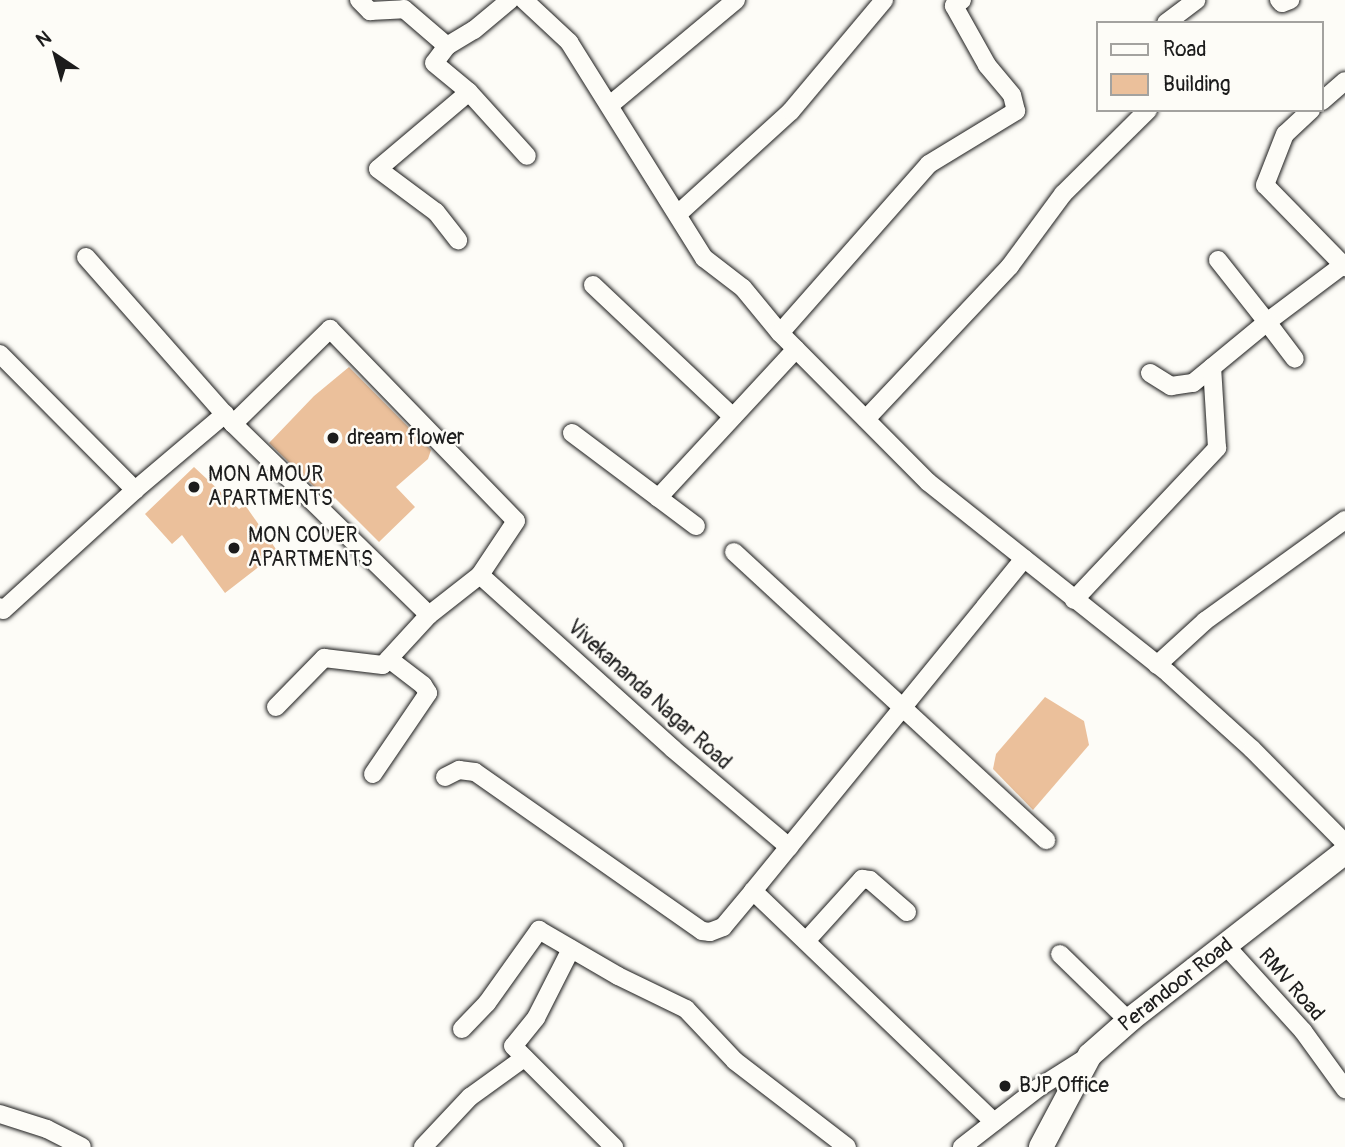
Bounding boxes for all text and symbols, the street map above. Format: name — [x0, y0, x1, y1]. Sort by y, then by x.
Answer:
north arrow — [21, 21, 91, 91]
legend — [1096, 21, 1324, 112]
text: N — [31, 26, 56, 53]
text: Road — [1163, 36, 1207, 63]
text: Building — [1163, 71, 1230, 98]
place label: dream flower — [347, 425, 464, 451]
marker: dream flower — [325, 430, 341, 446]
place label: MON AMOUR APARTMENTS — [208, 462, 333, 512]
marker: MON AMOUR APARTMENTS — [186, 479, 202, 495]
place label: MON COUER APARTMENTS — [248, 523, 373, 573]
marker: MON COUER APARTMENTS — [226, 540, 242, 556]
street label: Vivekananda Nagar Road — [562, 615, 736, 775]
street label: Perandoor Road — [1114, 932, 1238, 1038]
street label: RMV Road — [1253, 944, 1329, 1026]
place label: BJP Office — [1019, 1073, 1109, 1099]
marker: BJP Office — [997, 1078, 1013, 1094]

